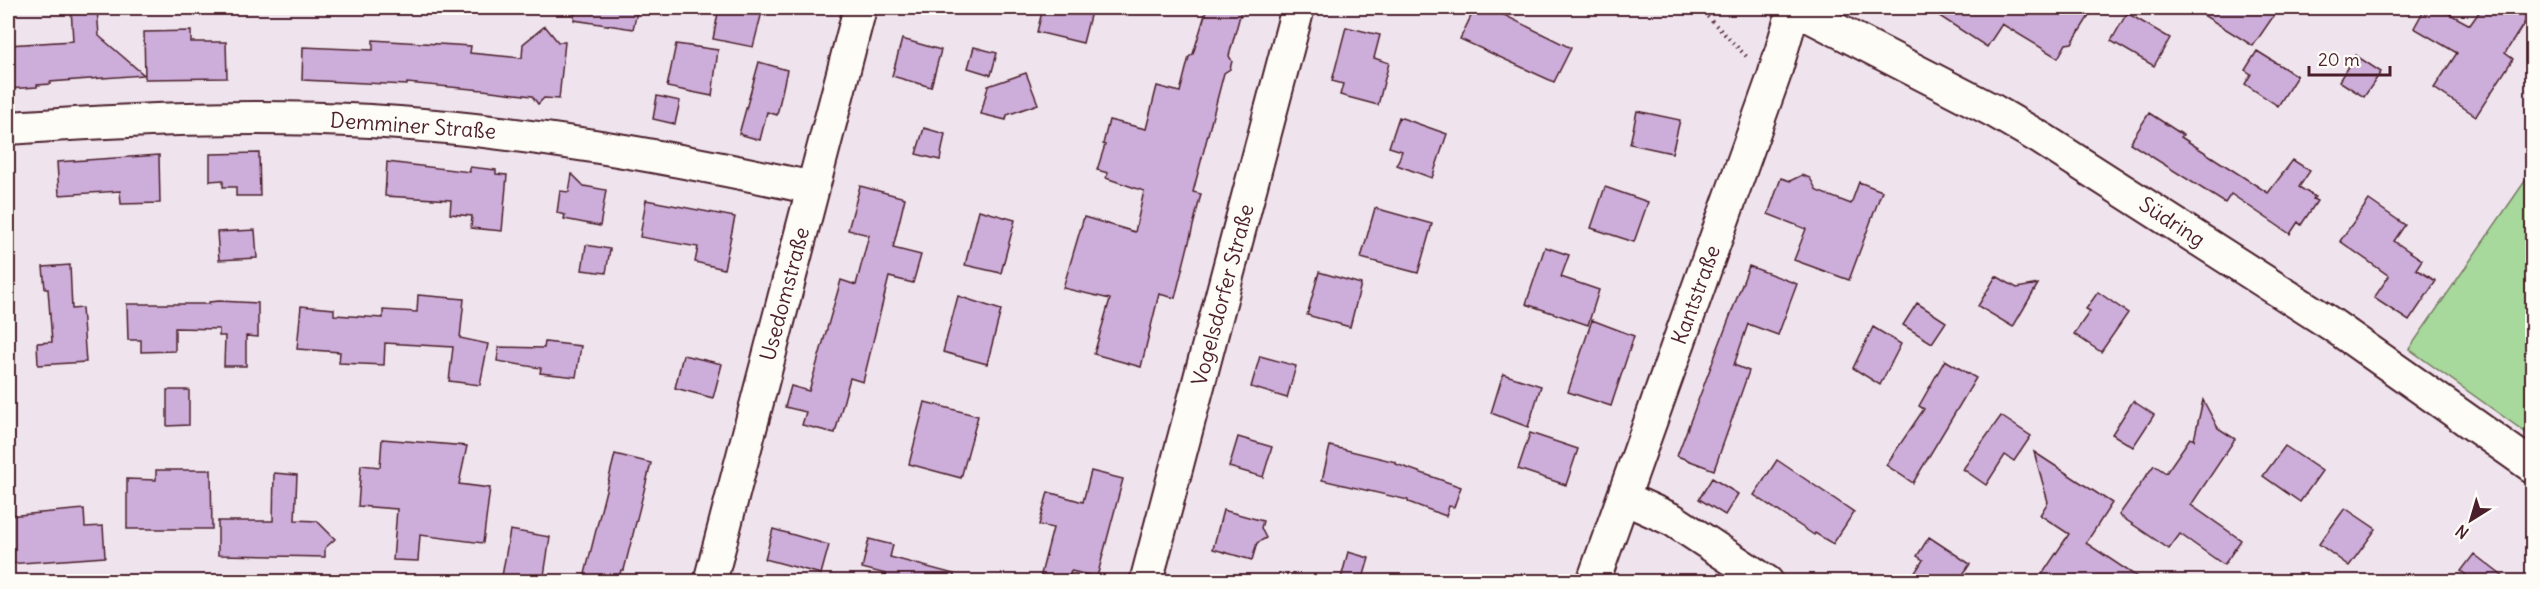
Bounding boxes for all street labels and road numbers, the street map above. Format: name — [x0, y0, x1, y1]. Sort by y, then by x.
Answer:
street label: Demminer Straße — [329, 106, 497, 145]
street label: Südring — [2134, 190, 2210, 253]
street label: Vogelsdorfer Straße — [1185, 201, 1260, 389]
street label: Usedomstraße — [754, 224, 815, 364]
street label: Kantstraße — [1665, 242, 1726, 348]

